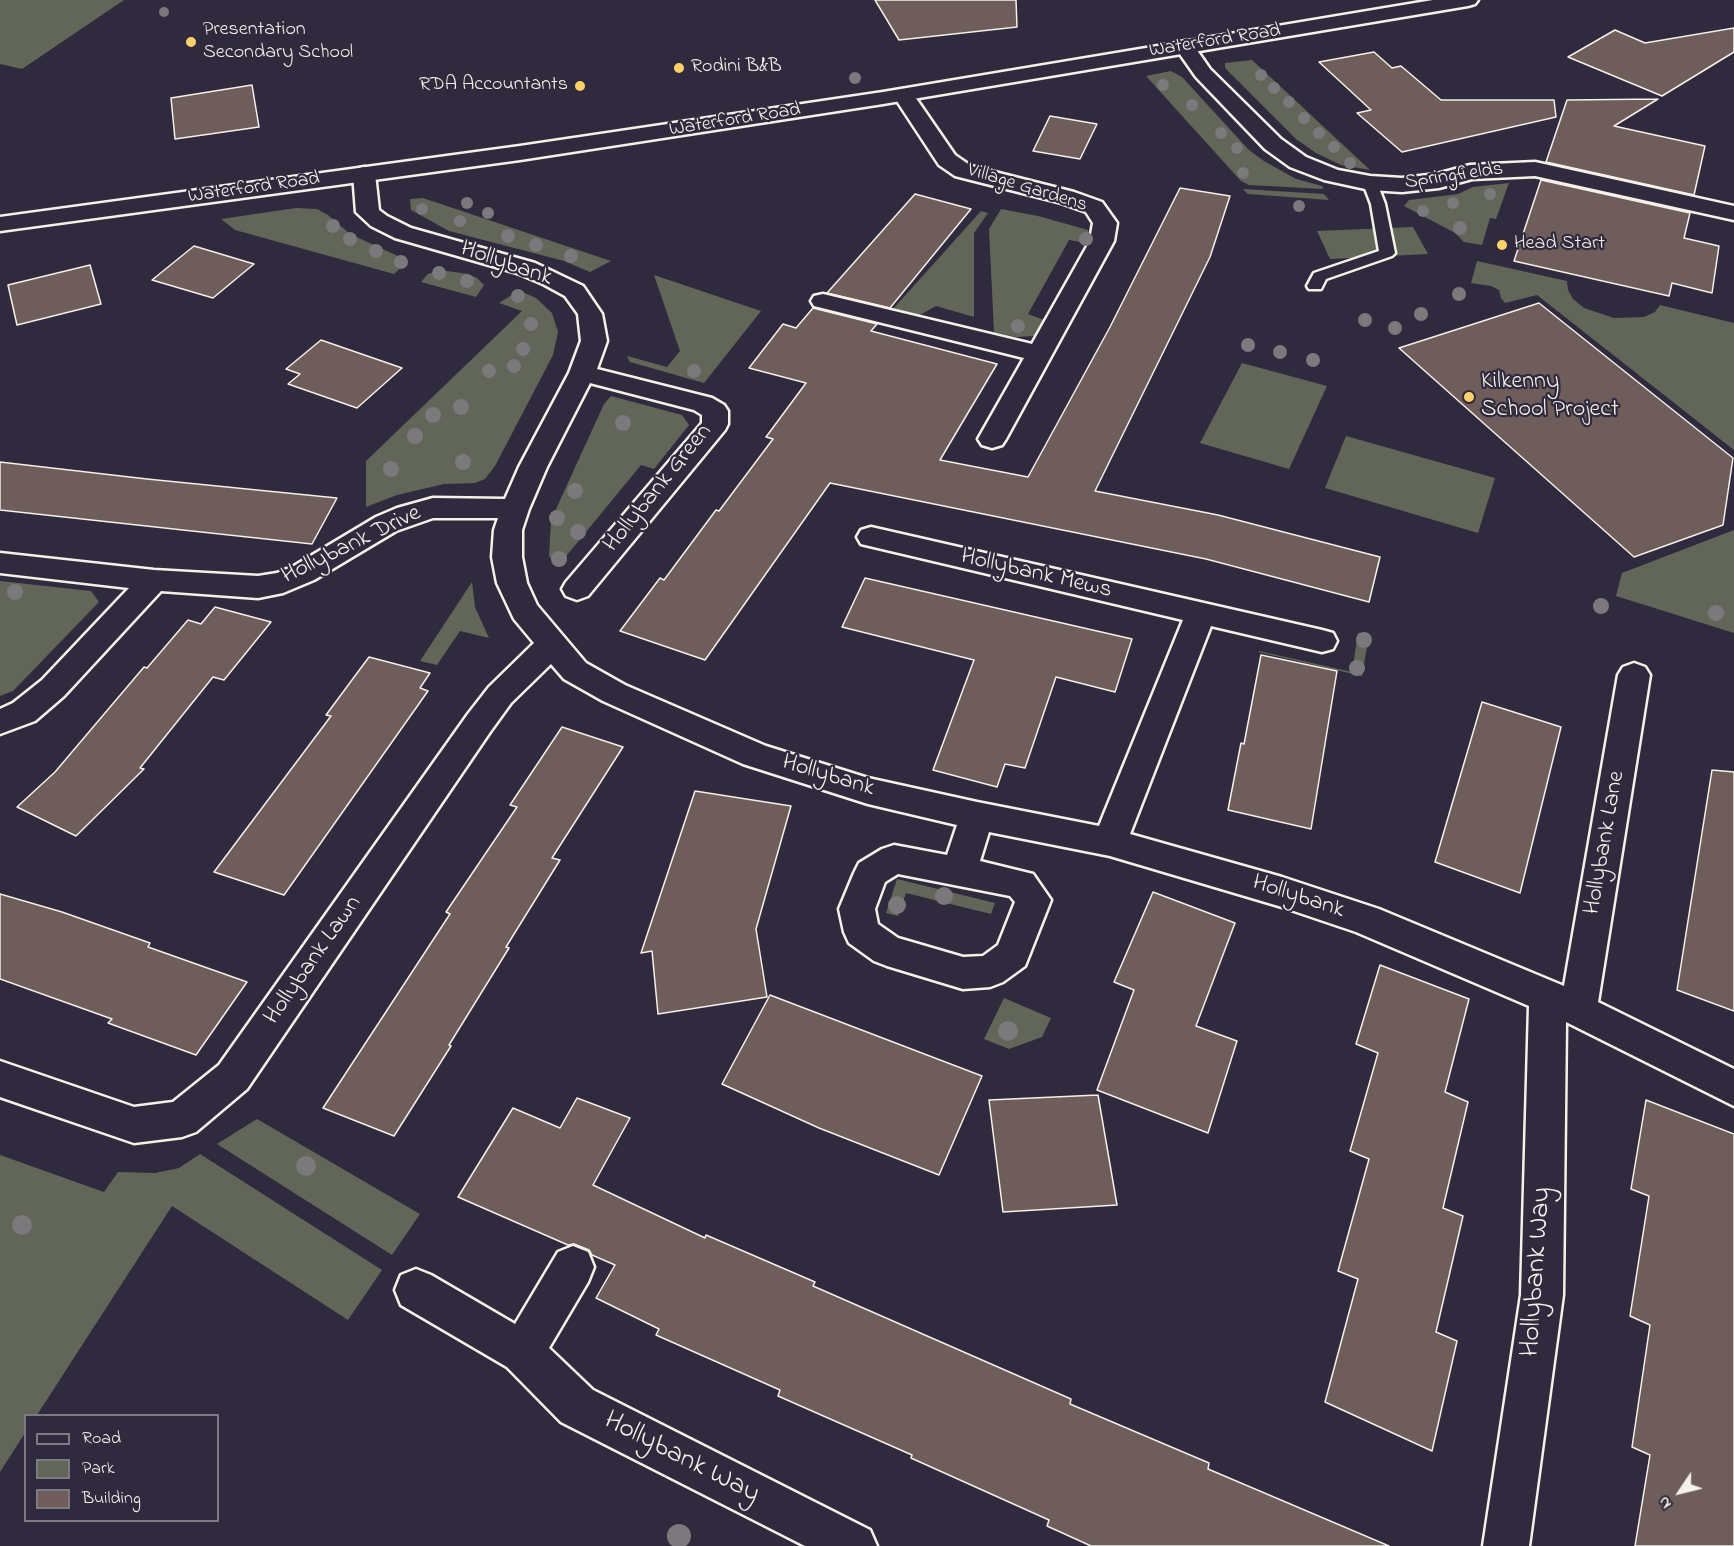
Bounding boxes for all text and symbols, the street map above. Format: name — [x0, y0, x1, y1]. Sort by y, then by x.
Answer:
place label: Presentation Secondary School — [203, 19, 353, 66]
street label: Waterford Road — [1148, 20, 1282, 64]
marker: Presentation Secondary School — [184, 35, 198, 49]
place label: Rodini B&B — [691, 56, 782, 80]
marker: Rodini B&B — [672, 61, 686, 75]
place label: RDA Accountants — [419, 74, 568, 98]
marker: RDA Accountants — [573, 79, 587, 93]
street label: Waterford Road — [668, 99, 802, 143]
street label: Springfields — [1403, 158, 1505, 196]
street label: Village Gardens — [964, 159, 1090, 219]
street label: Waterford Road — [187, 168, 321, 210]
place label: Head Start — [1514, 233, 1605, 257]
street label: Hollybank — [456, 236, 556, 294]
marker: Head Start — [1495, 238, 1509, 252]
place label: Kilkenny School Project — [1481, 369, 1619, 425]
marker: Kilkenny School Project — [1462, 390, 1476, 404]
street label: Hollybank Green — [598, 419, 720, 559]
street label: Hollybank Drive — [278, 500, 426, 592]
street label: Hollybank Mews — [958, 544, 1114, 606]
street label: Hollybank — [778, 749, 878, 805]
street label: Hollybank Lane — [1579, 769, 1633, 917]
street label: Hollybank — [1248, 870, 1348, 926]
street label: Hollybank Lawn — [259, 891, 369, 1031]
street label: Hollybank Way — [1515, 1186, 1561, 1358]
street label: Hollybank Way — [597, 1405, 765, 1513]
legend — [24, 1414, 219, 1522]
text: Road — [82, 1426, 121, 1452]
text: Park — [82, 1456, 115, 1482]
north arrow — [1650, 1462, 1710, 1522]
text: Building — [82, 1486, 141, 1512]
text: N — [1652, 1491, 1678, 1514]

